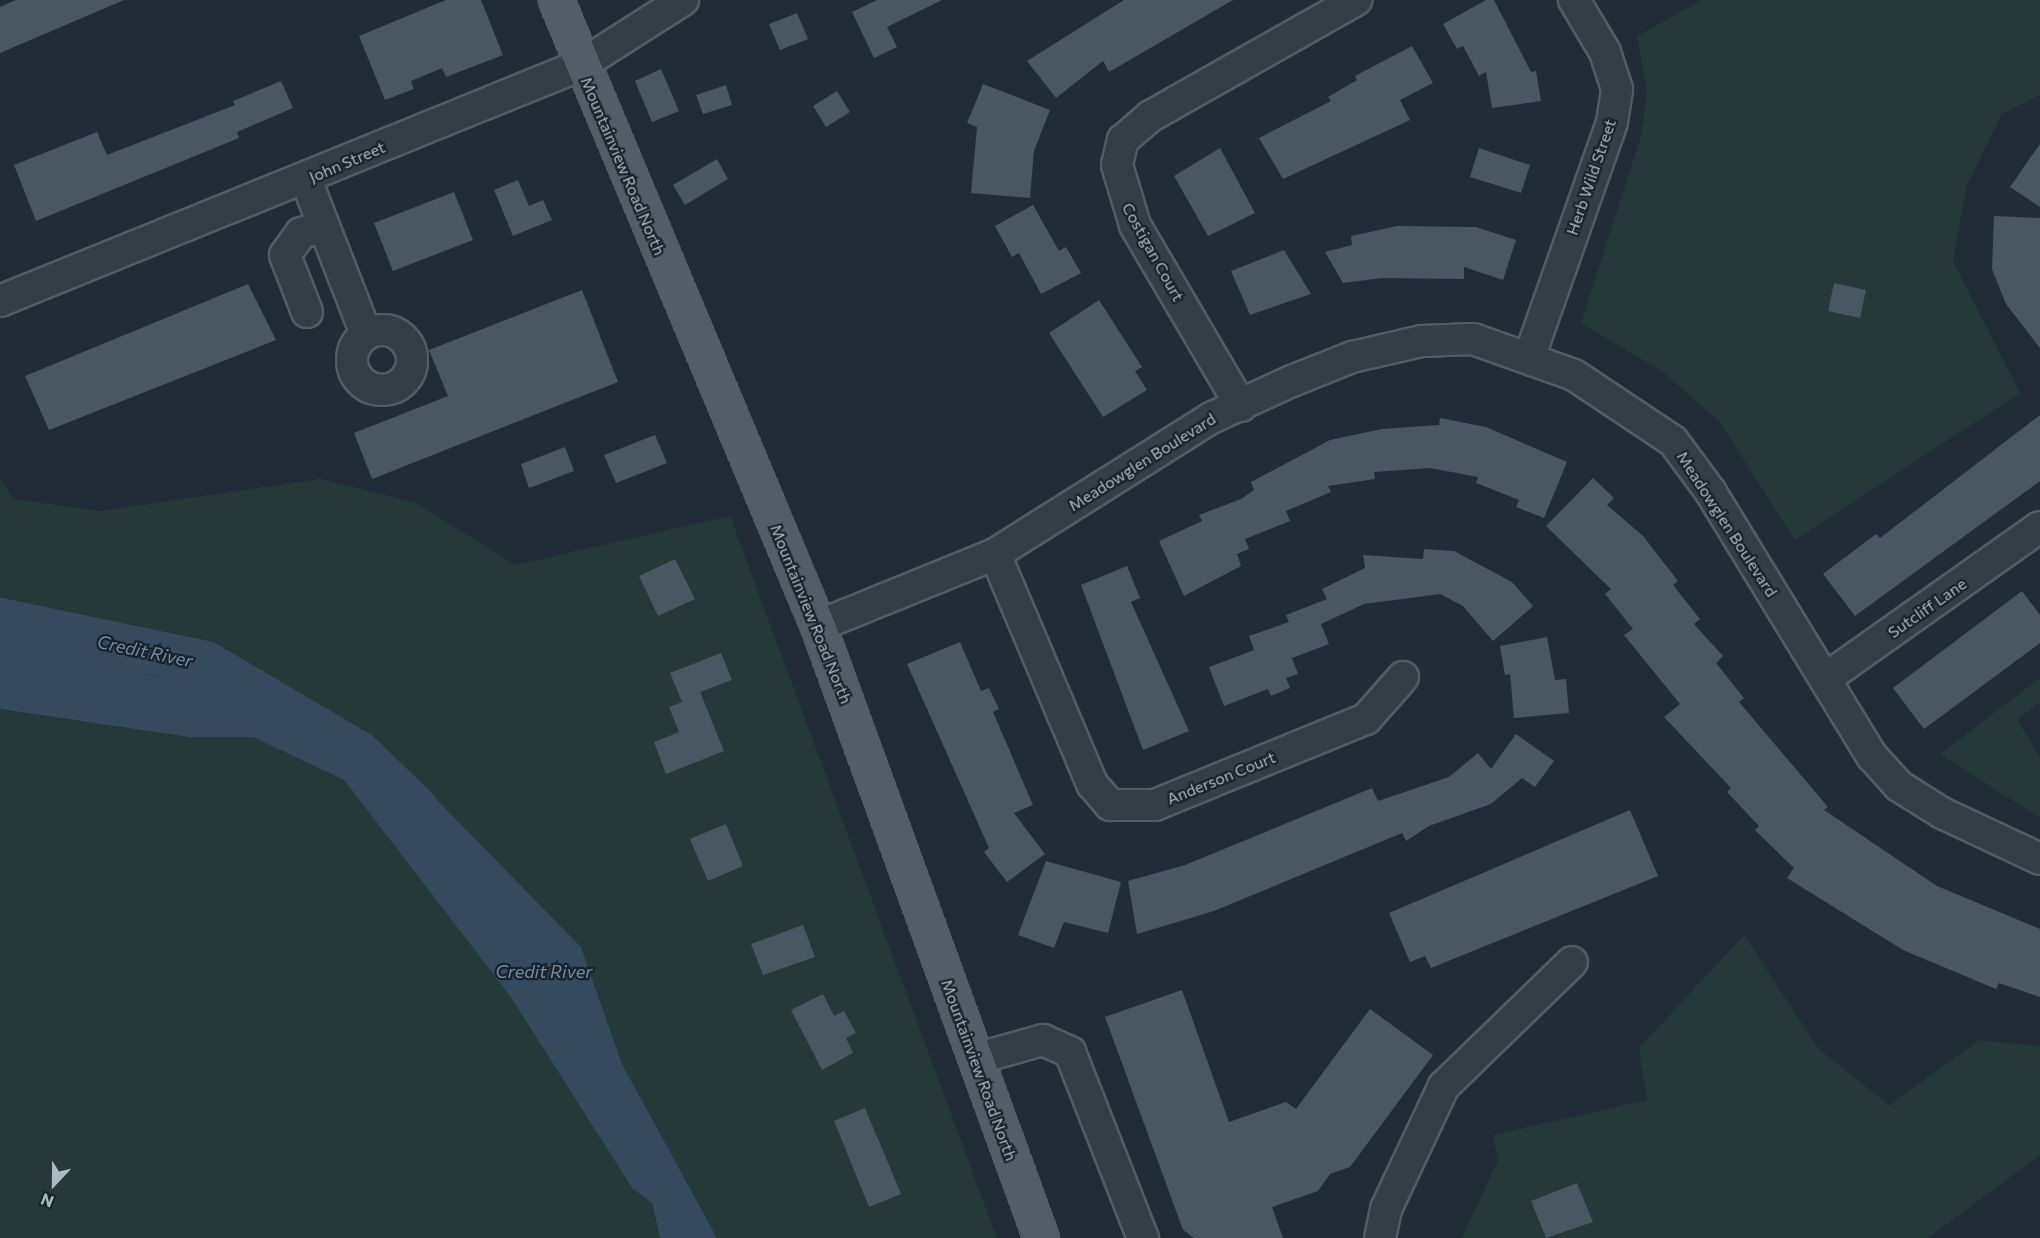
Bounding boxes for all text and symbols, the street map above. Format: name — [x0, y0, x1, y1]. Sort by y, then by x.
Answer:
street label: Mountainview Road North — [577, 74, 669, 258]
street label: Herb Wild Street — [1562, 116, 1620, 238]
street label: John Street — [306, 137, 388, 187]
street label: Costigan Court — [1118, 199, 1188, 305]
street label: Meadowglen Boulevard — [1065, 409, 1219, 515]
street label: Meadowglen Boulevard — [1673, 448, 1781, 600]
street label: Mountainview Road North — [766, 522, 856, 706]
street label: Sutcliff Lane — [1884, 574, 1970, 642]
water label: Credit River — [95, 630, 195, 672]
street label: Anderson Court — [1164, 747, 1278, 809]
water label: Credit River — [496, 960, 592, 982]
street label: Mountainview Road North — [937, 977, 1021, 1163]
north arrow — [24, 1154, 84, 1214]
text: N — [38, 1190, 56, 1212]

